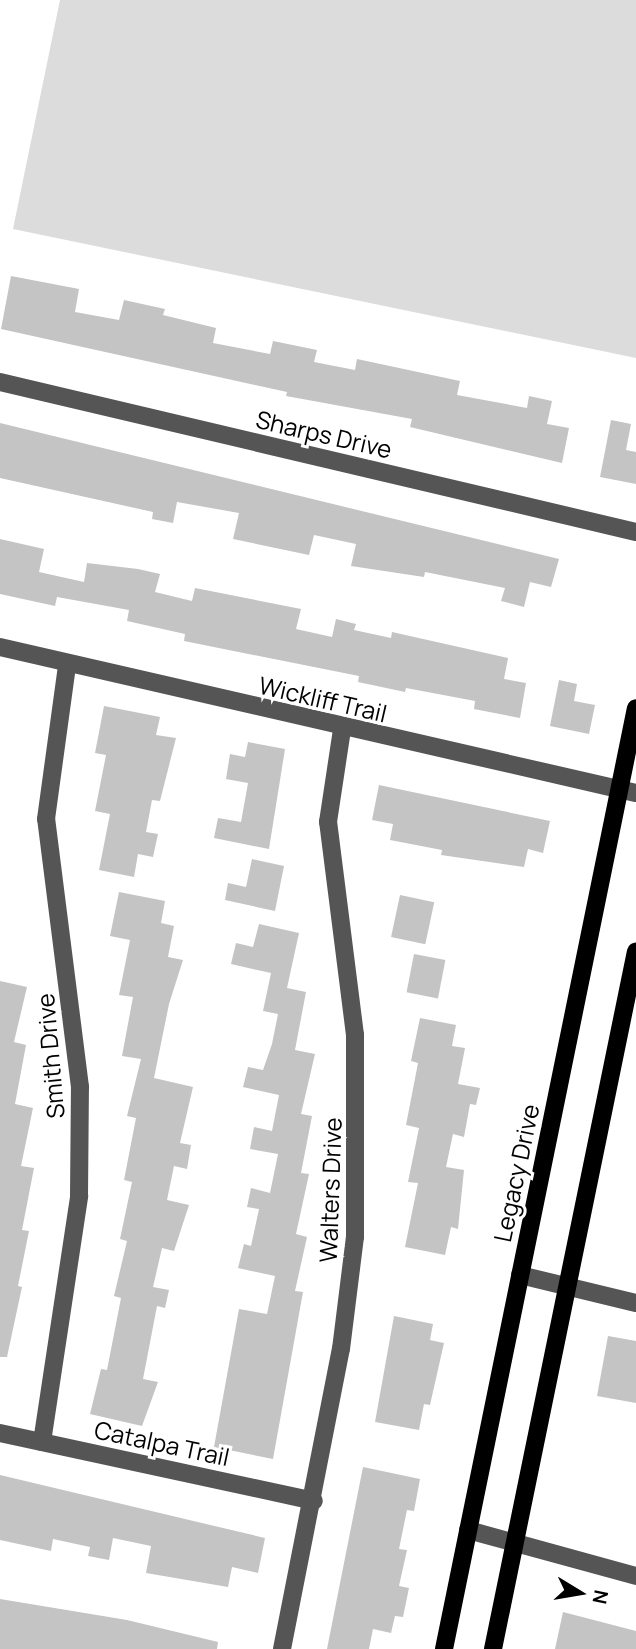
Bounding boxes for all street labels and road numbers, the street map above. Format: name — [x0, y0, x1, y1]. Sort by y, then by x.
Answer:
street label: Sharps Drive — [253, 404, 395, 464]
street label: Wickliff Trail — [256, 670, 390, 728]
street label: Smith Drive — [30, 992, 70, 1120]
street label: Legacy Drive — [487, 1101, 545, 1245]
street label: Walters Drive — [313, 1117, 347, 1263]
street label: Catalpa Trail — [92, 1415, 232, 1471]

